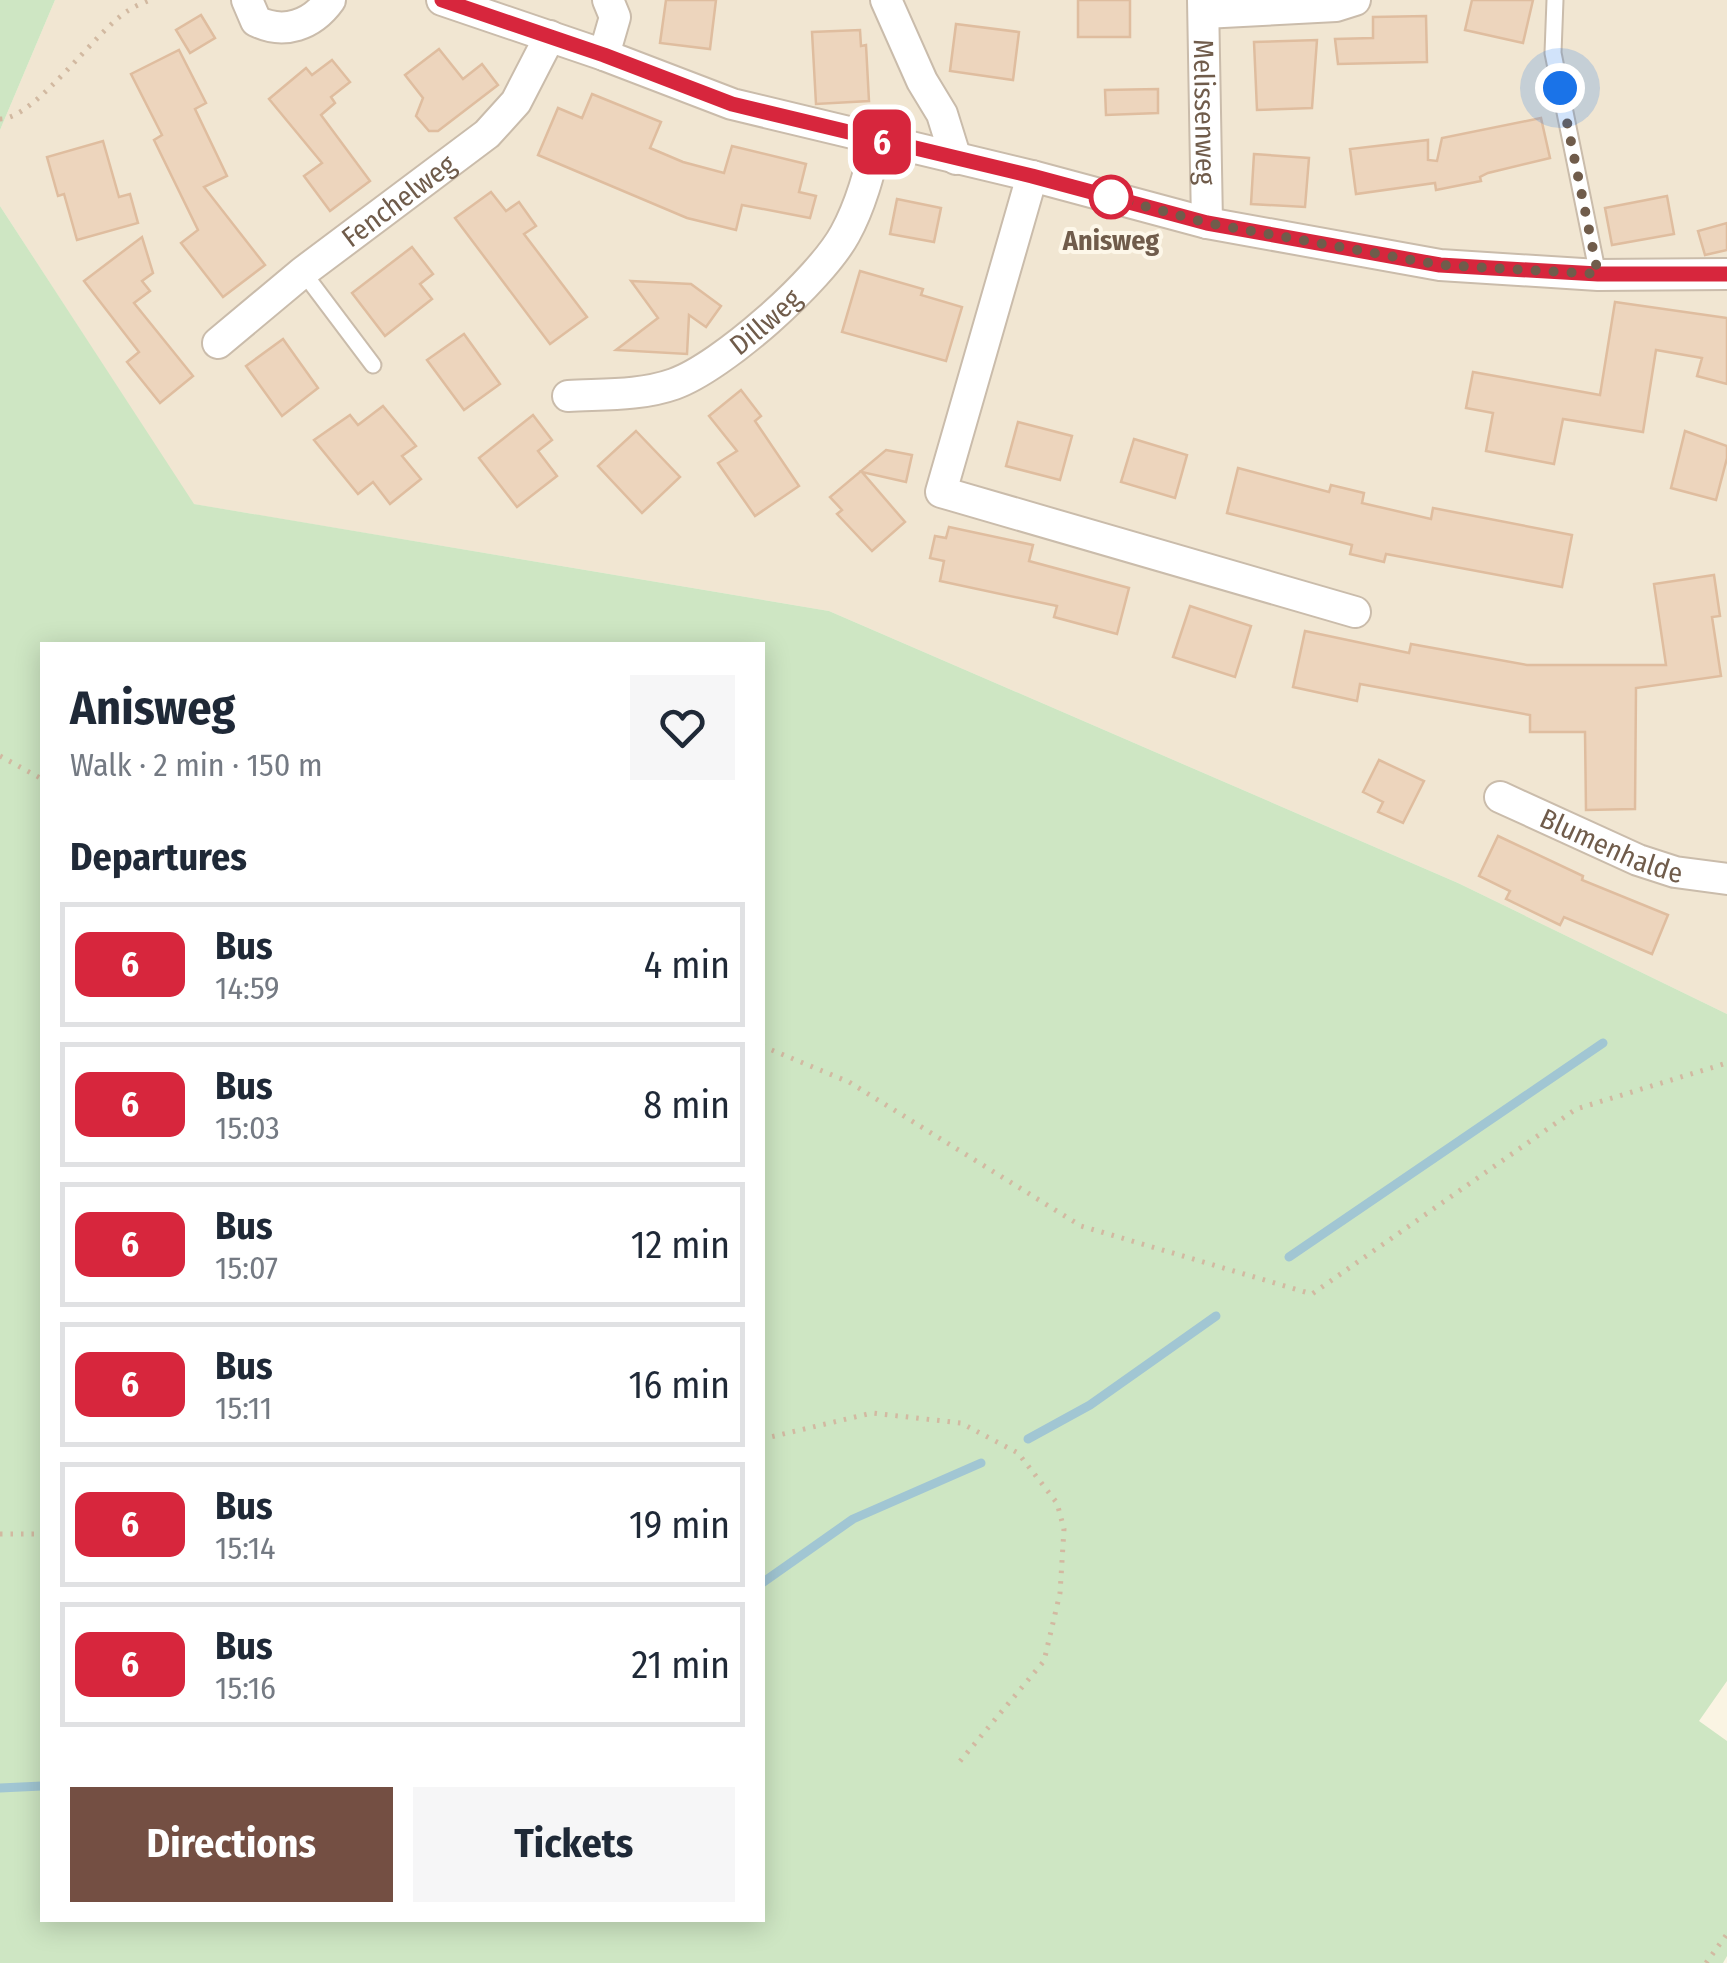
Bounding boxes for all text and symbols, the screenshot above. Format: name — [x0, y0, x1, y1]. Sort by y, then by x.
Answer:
street label: Melissenweg — [1187, 39, 1222, 186]
your location — [1535, 63, 1585, 113]
line badge: 6 — [850, 110, 914, 174]
text: 6 — [873, 121, 891, 163]
street label: Fenchelweg — [335, 147, 463, 254]
marker: Anisweg — [1090, 176, 1132, 218]
place label: Anisweg — [1062, 224, 1159, 257]
street label: Dillweg — [723, 282, 809, 362]
button: heart — [630, 675, 735, 780]
text: Anisweg — [70, 679, 235, 737]
text: Walk · 2 min · 150 m — [70, 746, 323, 784]
street label: Blumenhalde — [1535, 802, 1684, 890]
text: Departures — [70, 834, 247, 880]
text: Bus — [215, 923, 273, 969]
text: 4 min — [644, 942, 730, 988]
text: 6 — [121, 943, 139, 985]
text: 14:59 — [215, 969, 280, 1007]
text: Bus — [215, 1063, 273, 1109]
text: 8 min — [643, 1082, 730, 1128]
text: 6 — [121, 1083, 139, 1125]
text: 15:03 — [215, 1109, 280, 1147]
text: Bus — [215, 1203, 273, 1249]
text: 12 min — [631, 1222, 730, 1268]
text: 6 — [121, 1223, 139, 1265]
text: 15:07 — [215, 1249, 278, 1287]
text: Bus — [215, 1343, 273, 1389]
text: 16 min — [629, 1362, 730, 1408]
text: 6 — [121, 1363, 139, 1405]
text: 15:11 — [215, 1389, 272, 1427]
text: Bus — [215, 1483, 273, 1529]
text: 19 min — [629, 1502, 730, 1548]
text: 6 — [121, 1503, 139, 1545]
text: 15:14 — [215, 1529, 276, 1567]
text: Bus — [215, 1623, 273, 1669]
text: 21 min — [632, 1642, 730, 1688]
text: 6 — [121, 1643, 139, 1685]
text: 15:16 — [215, 1669, 276, 1707]
button: Directions — [70, 1787, 393, 1902]
button: Tickets — [413, 1787, 735, 1902]

